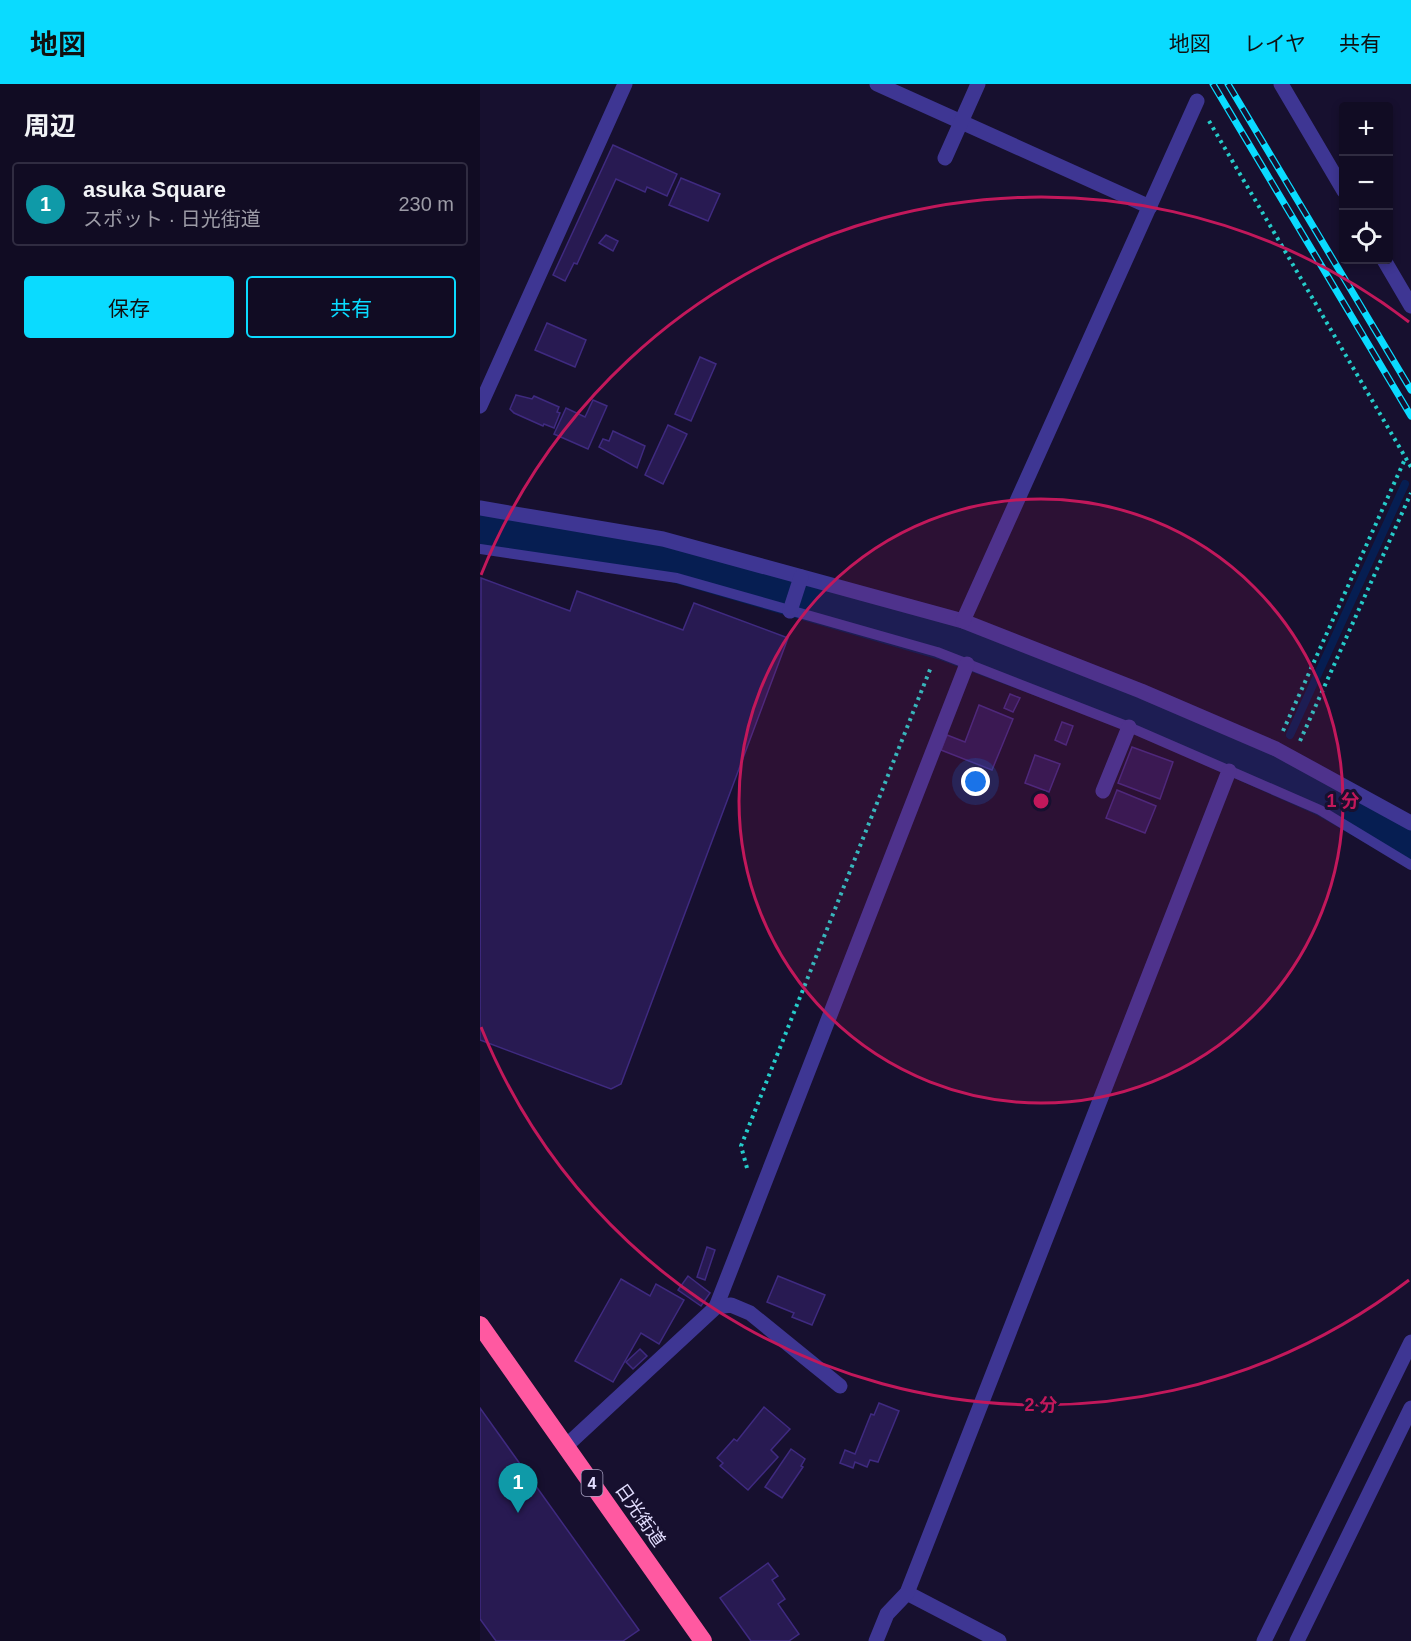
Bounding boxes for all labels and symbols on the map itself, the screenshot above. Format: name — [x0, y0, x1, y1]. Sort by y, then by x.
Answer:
your location — [961, 767, 990, 796]
centre of rings — [1031, 791, 1051, 811]
text: 1 分 — [1326, 791, 1360, 811]
text: 2 分 — [1024, 1395, 1058, 1415]
pin: 1 — [498, 1464, 537, 1513]
road number: 4 — [582, 1470, 602, 1496]
street label: 日光街道 — [611, 1480, 669, 1550]

